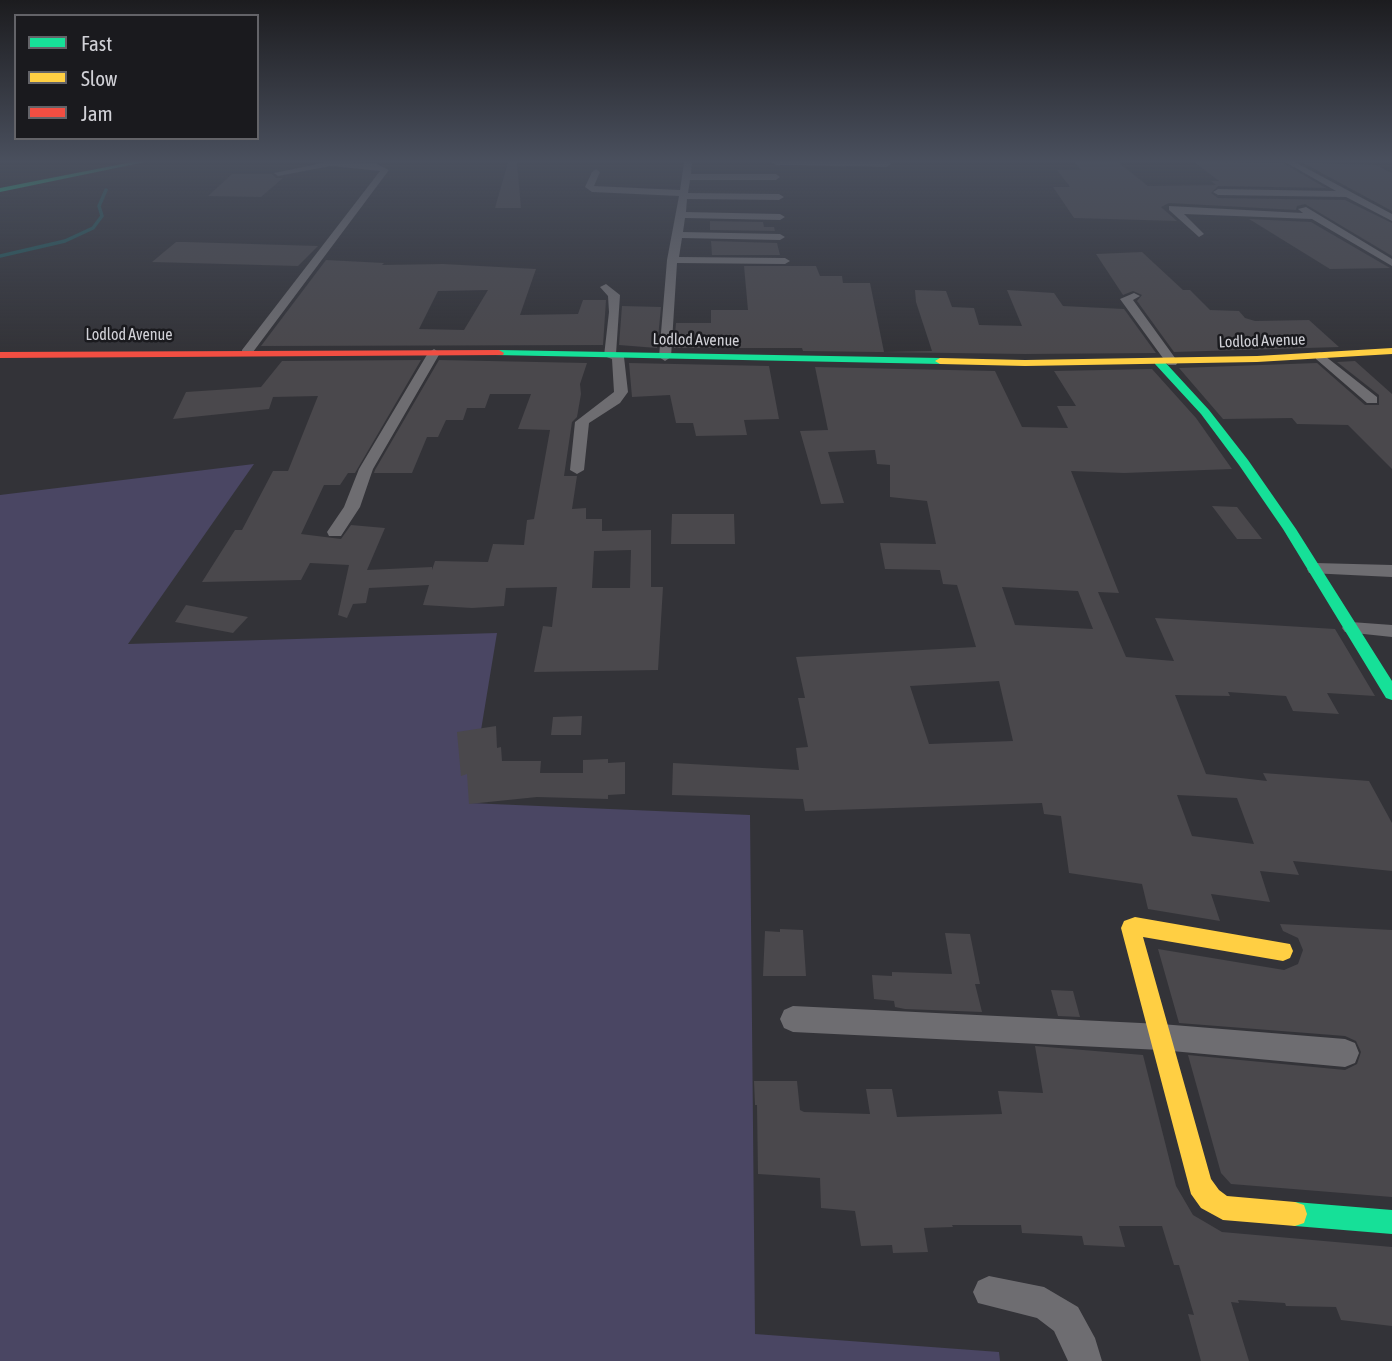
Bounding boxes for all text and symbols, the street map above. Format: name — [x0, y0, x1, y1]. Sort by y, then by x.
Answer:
legend — [14, 14, 259, 140]
text: Fast — [81, 31, 112, 55]
text: Slow — [81, 66, 117, 90]
text: Jam — [81, 101, 113, 125]
street label: Lodlod Avenue — [86, 325, 172, 345]
street label: Lodlod Avenue — [652, 330, 740, 350]
street label: Lodlod Avenue — [1218, 330, 1306, 352]

